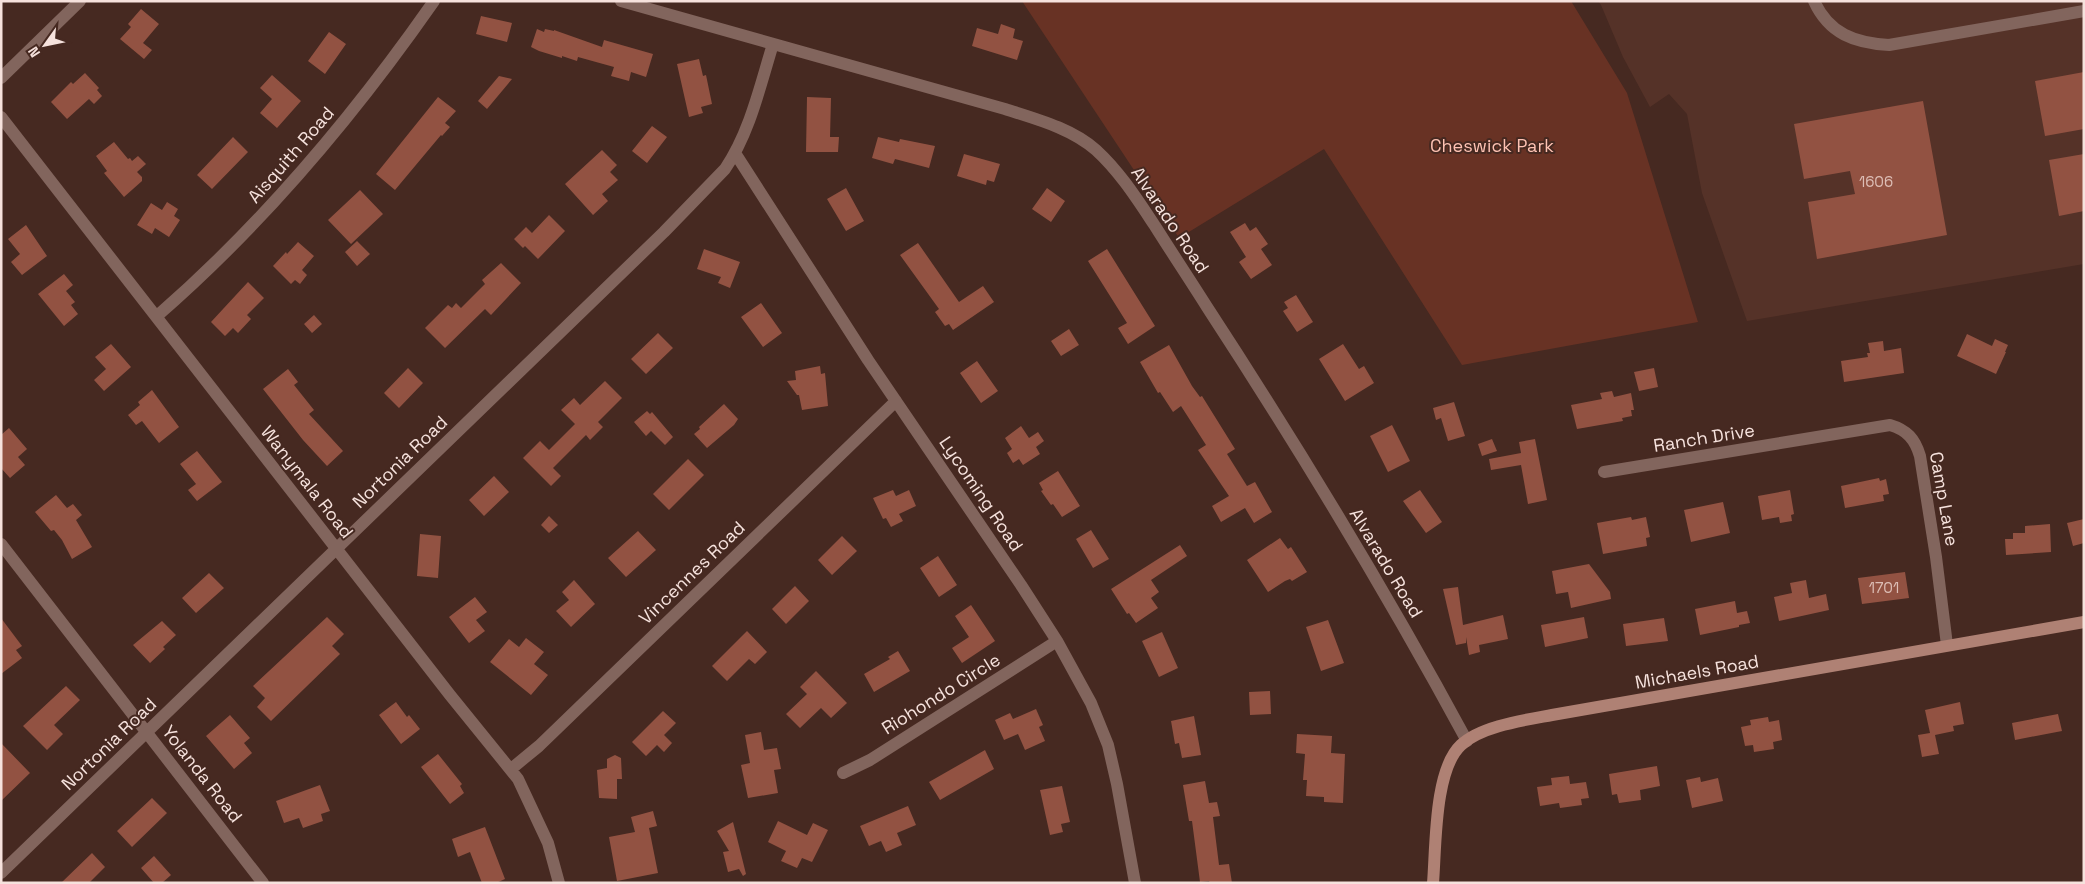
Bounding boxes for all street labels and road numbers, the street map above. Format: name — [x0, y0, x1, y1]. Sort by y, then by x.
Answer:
street label: Aisquith Road — [242, 102, 339, 208]
street label: Alvarado Road — [1126, 162, 1215, 277]
street label: Nortonia Road — [347, 410, 452, 513]
street label: Ranch Drive — [1652, 418, 1756, 457]
street label: Wanymala Road — [256, 421, 359, 543]
street label: Lycoming Road — [934, 432, 1028, 556]
street label: Camp Lane — [1925, 450, 1964, 548]
street label: Alvarado Road — [1345, 504, 1428, 622]
street label: Vincennes Road — [634, 516, 750, 629]
street label: Riohondo Circle — [877, 648, 1004, 739]
street label: Michaels Road — [1633, 649, 1761, 694]
street label: Nortonia Road — [56, 692, 161, 795]
street label: Yolanda Road — [157, 720, 248, 827]

